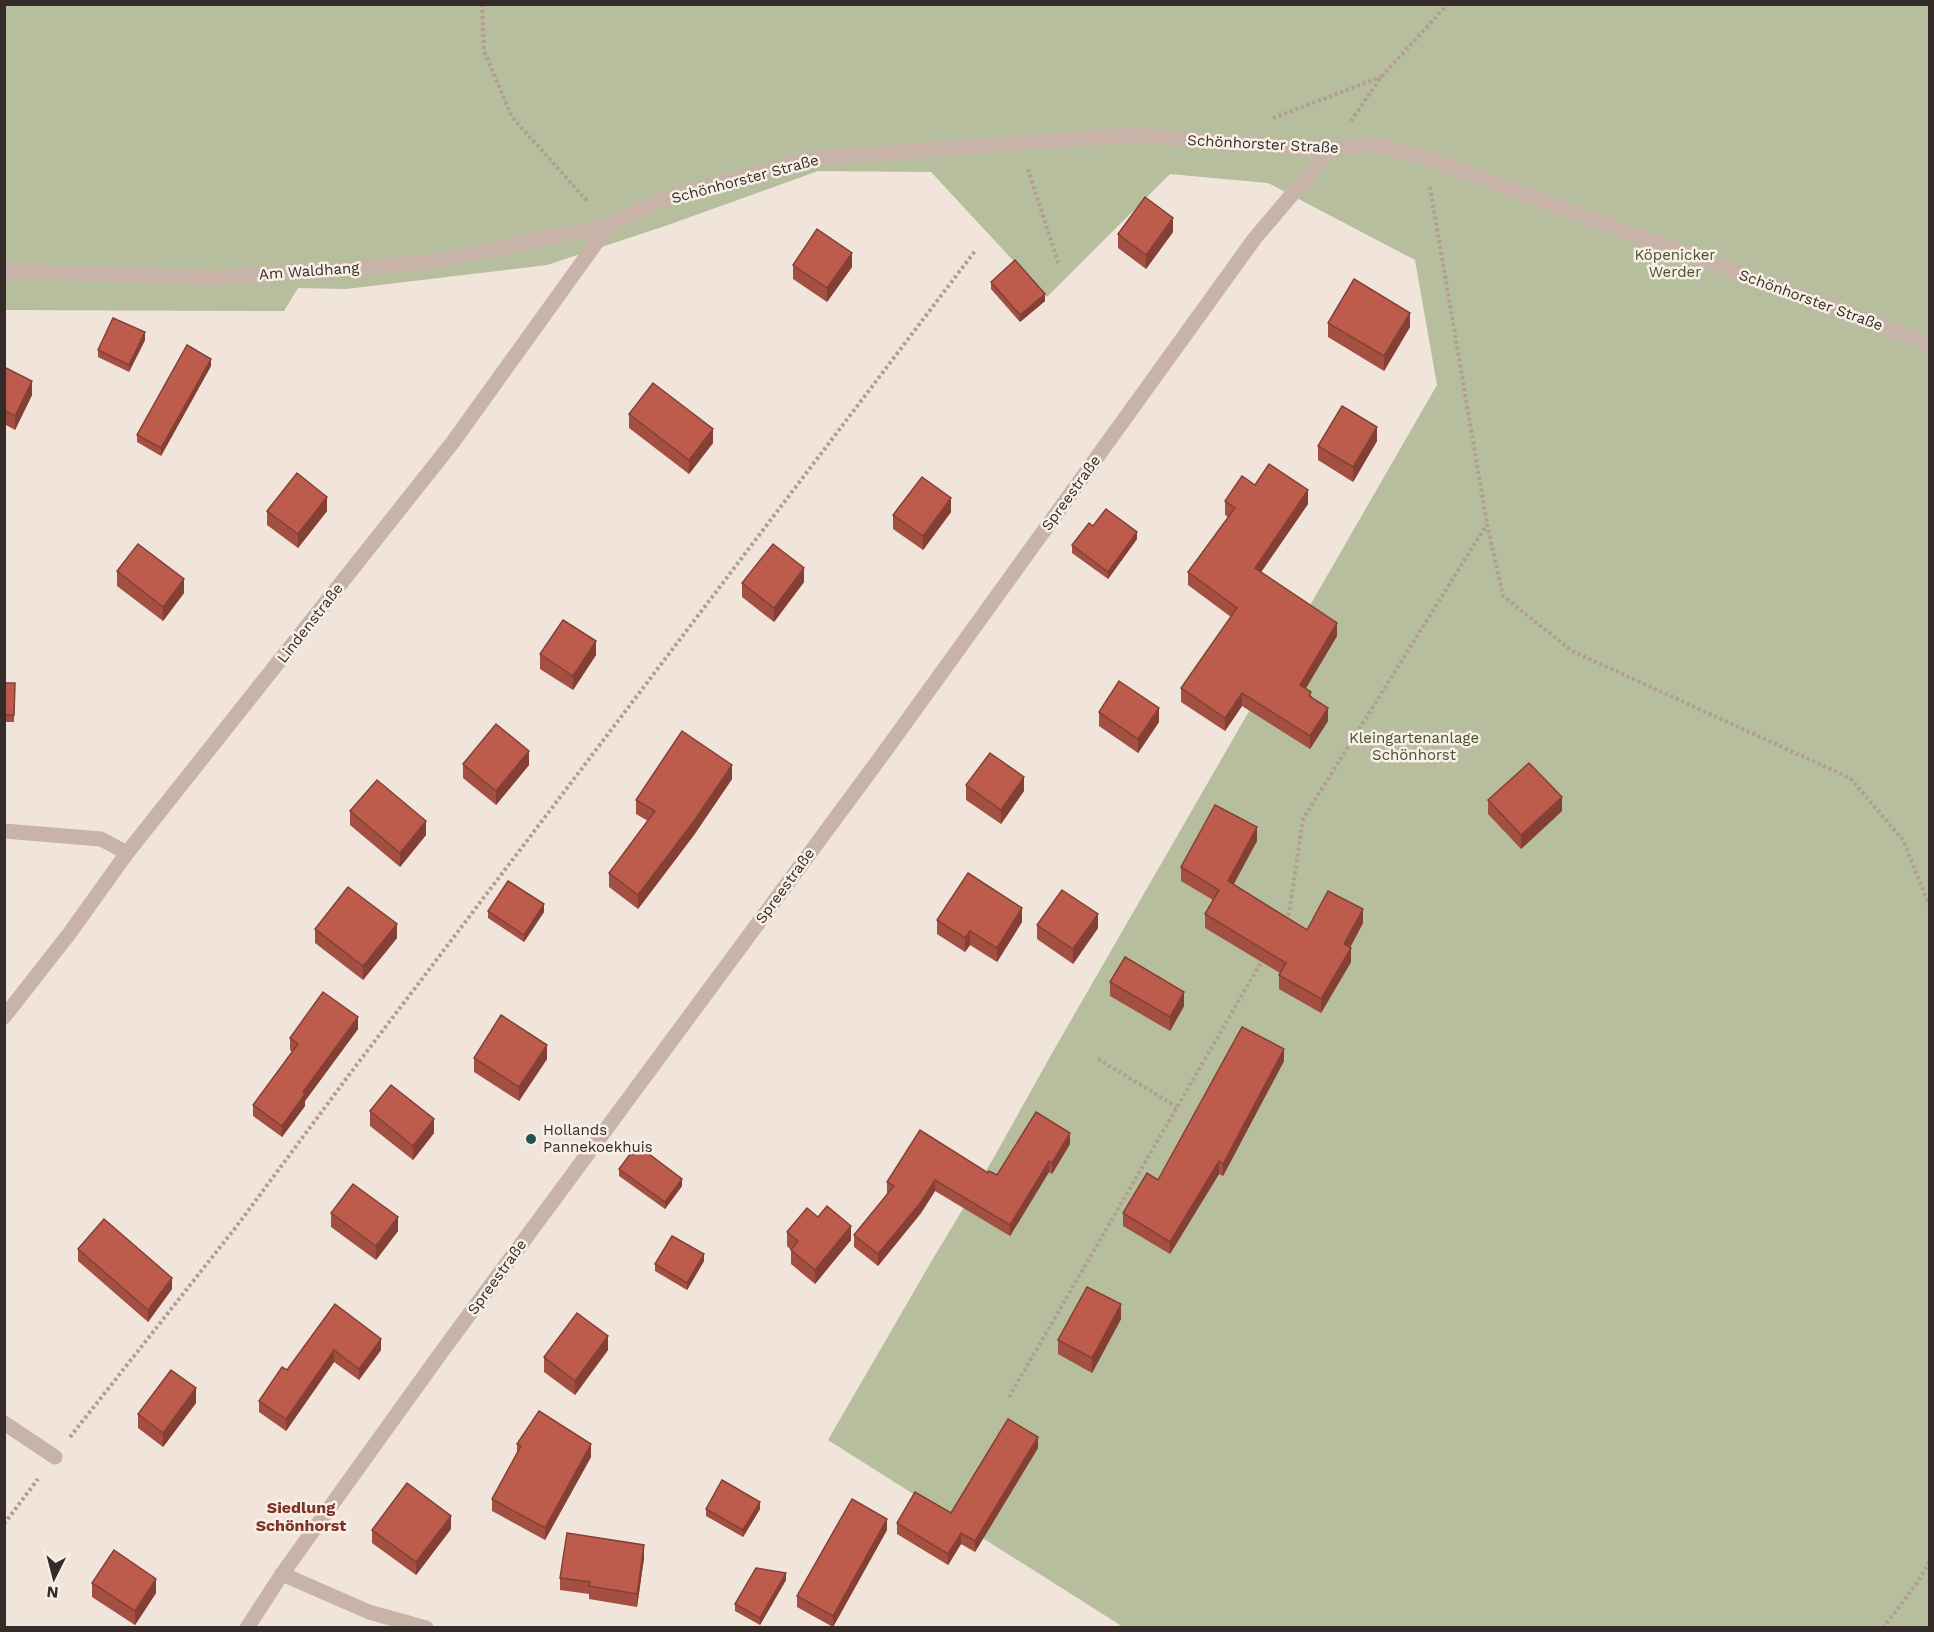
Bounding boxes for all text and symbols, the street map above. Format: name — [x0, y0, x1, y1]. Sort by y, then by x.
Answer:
street label: Schönhorster Straße — [1187, 131, 1339, 157]
street label: Schönhorster Straße — [669, 151, 821, 207]
park label: Köpenicker Werder — [1635, 246, 1715, 281]
street label: Am Waldhang — [258, 259, 360, 283]
street label: Schönhorster Straße — [1737, 266, 1885, 334]
street label: Spreestraße — [1038, 452, 1104, 534]
street label: Lindenstraße — [273, 580, 347, 666]
park label: Kleingartenanlage Schönhorst — [1349, 729, 1479, 764]
street label: Spreestraße — [752, 845, 818, 927]
place label: Hollands Pannekoekhuis — [543, 1121, 653, 1156]
marker: Hollands Pannekoekhuis — [524, 1132, 538, 1146]
street label: Spreestraße — [464, 1236, 530, 1318]
district label: Siedlung Schönhorst — [256, 1498, 346, 1535]
north arrow — [24, 1548, 84, 1608]
text: N — [46, 1582, 59, 1602]

